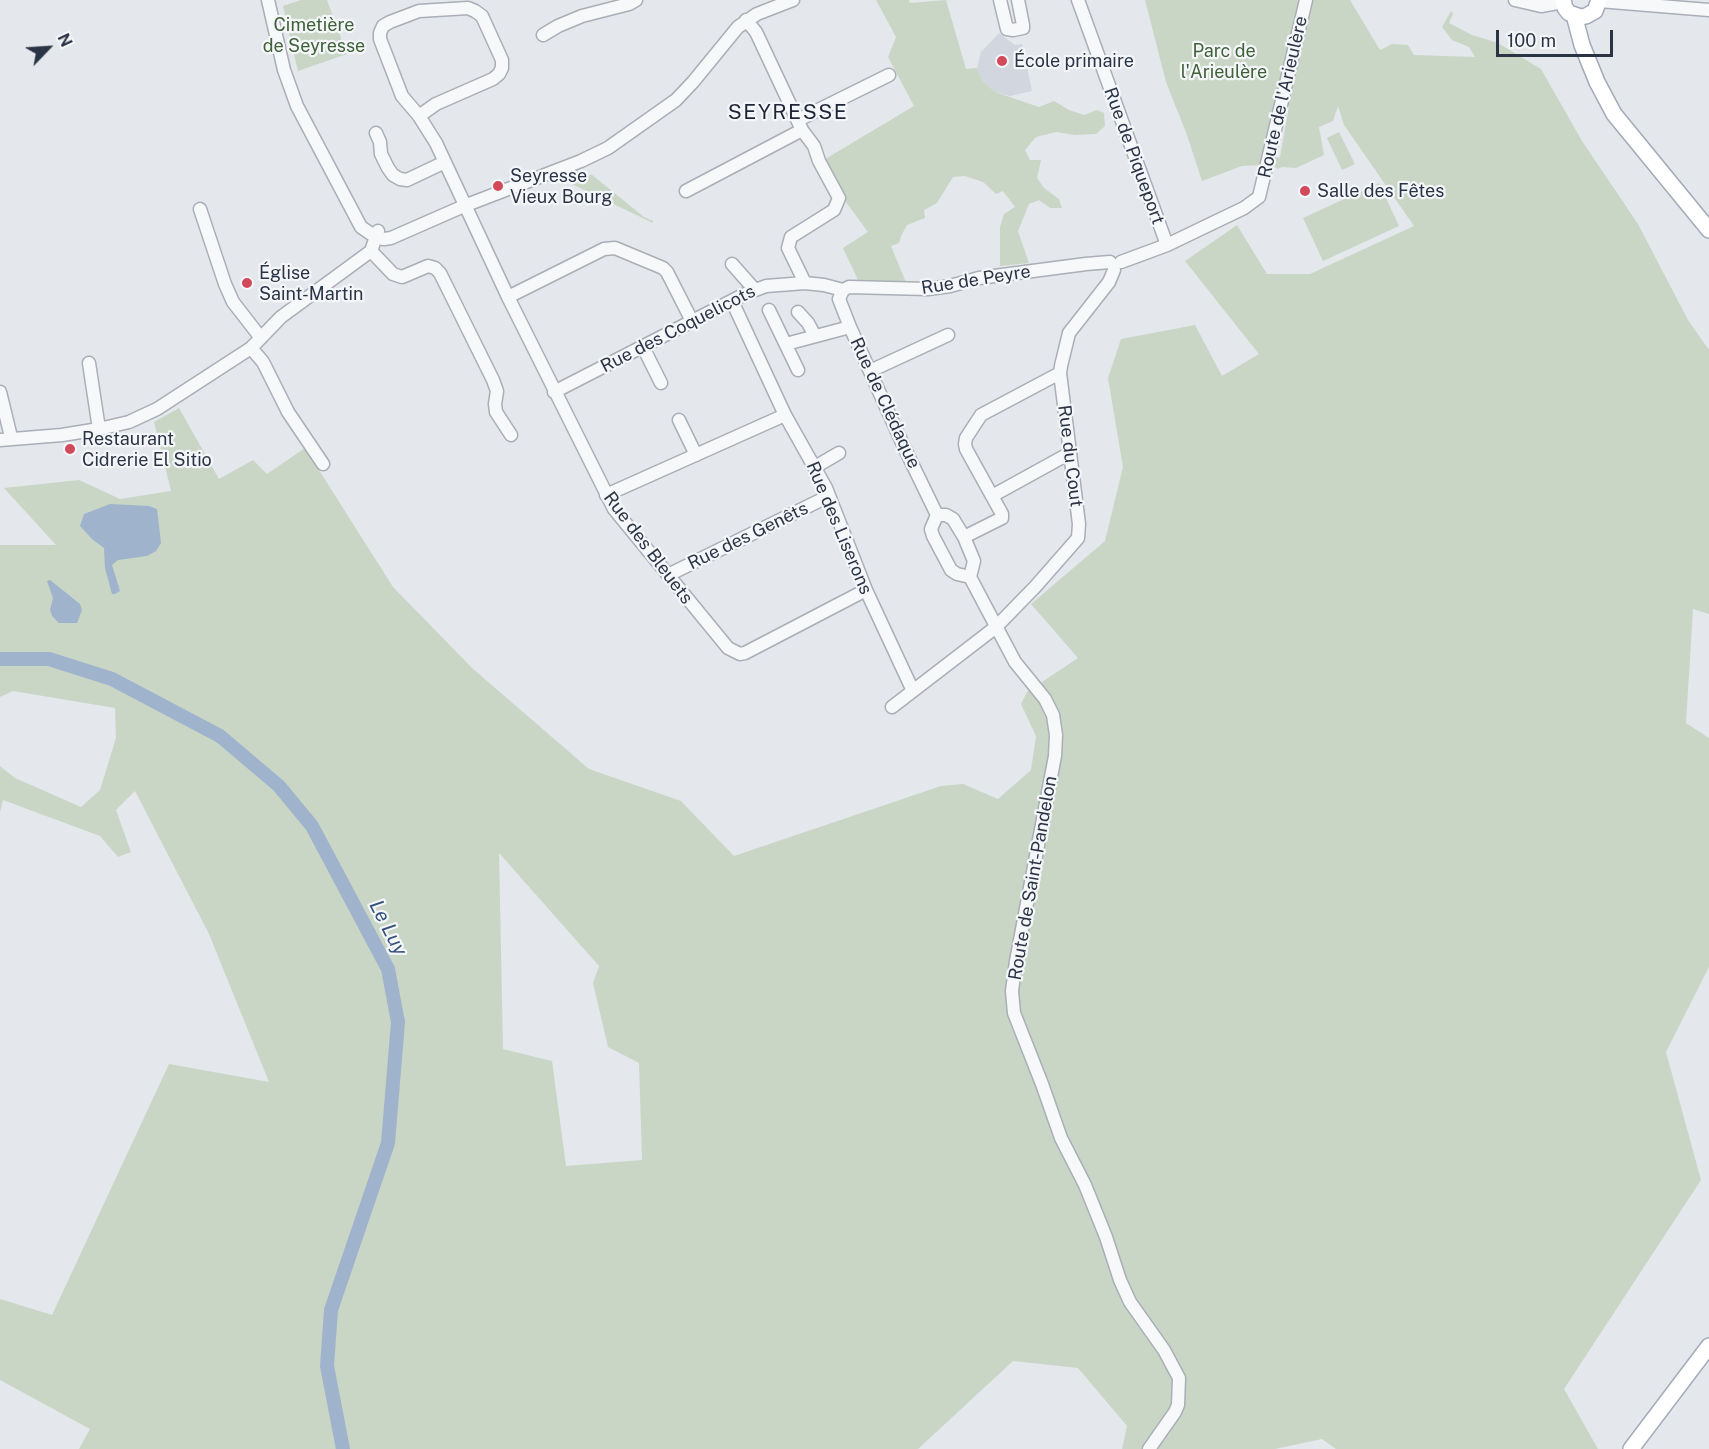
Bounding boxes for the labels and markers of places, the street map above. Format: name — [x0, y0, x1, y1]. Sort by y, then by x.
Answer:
place label: École primaire — [1014, 50, 1134, 72]
marker: École primaire — [995, 54, 1009, 68]
place label: Seyresse Vieux Bourg — [510, 165, 613, 207]
marker: Seyresse Vieux Bourg — [491, 179, 505, 193]
place label: Salle des Fêtes — [1317, 180, 1444, 202]
marker: Salle des Fêtes — [1298, 184, 1312, 198]
place label: Église Saint-Martin — [259, 262, 363, 304]
marker: Église Saint-Martin — [240, 276, 254, 290]
place label: Restaurant Cidrerie El Sitio — [82, 428, 212, 470]
marker: Restaurant Cidrerie El Sitio — [63, 442, 77, 456]

